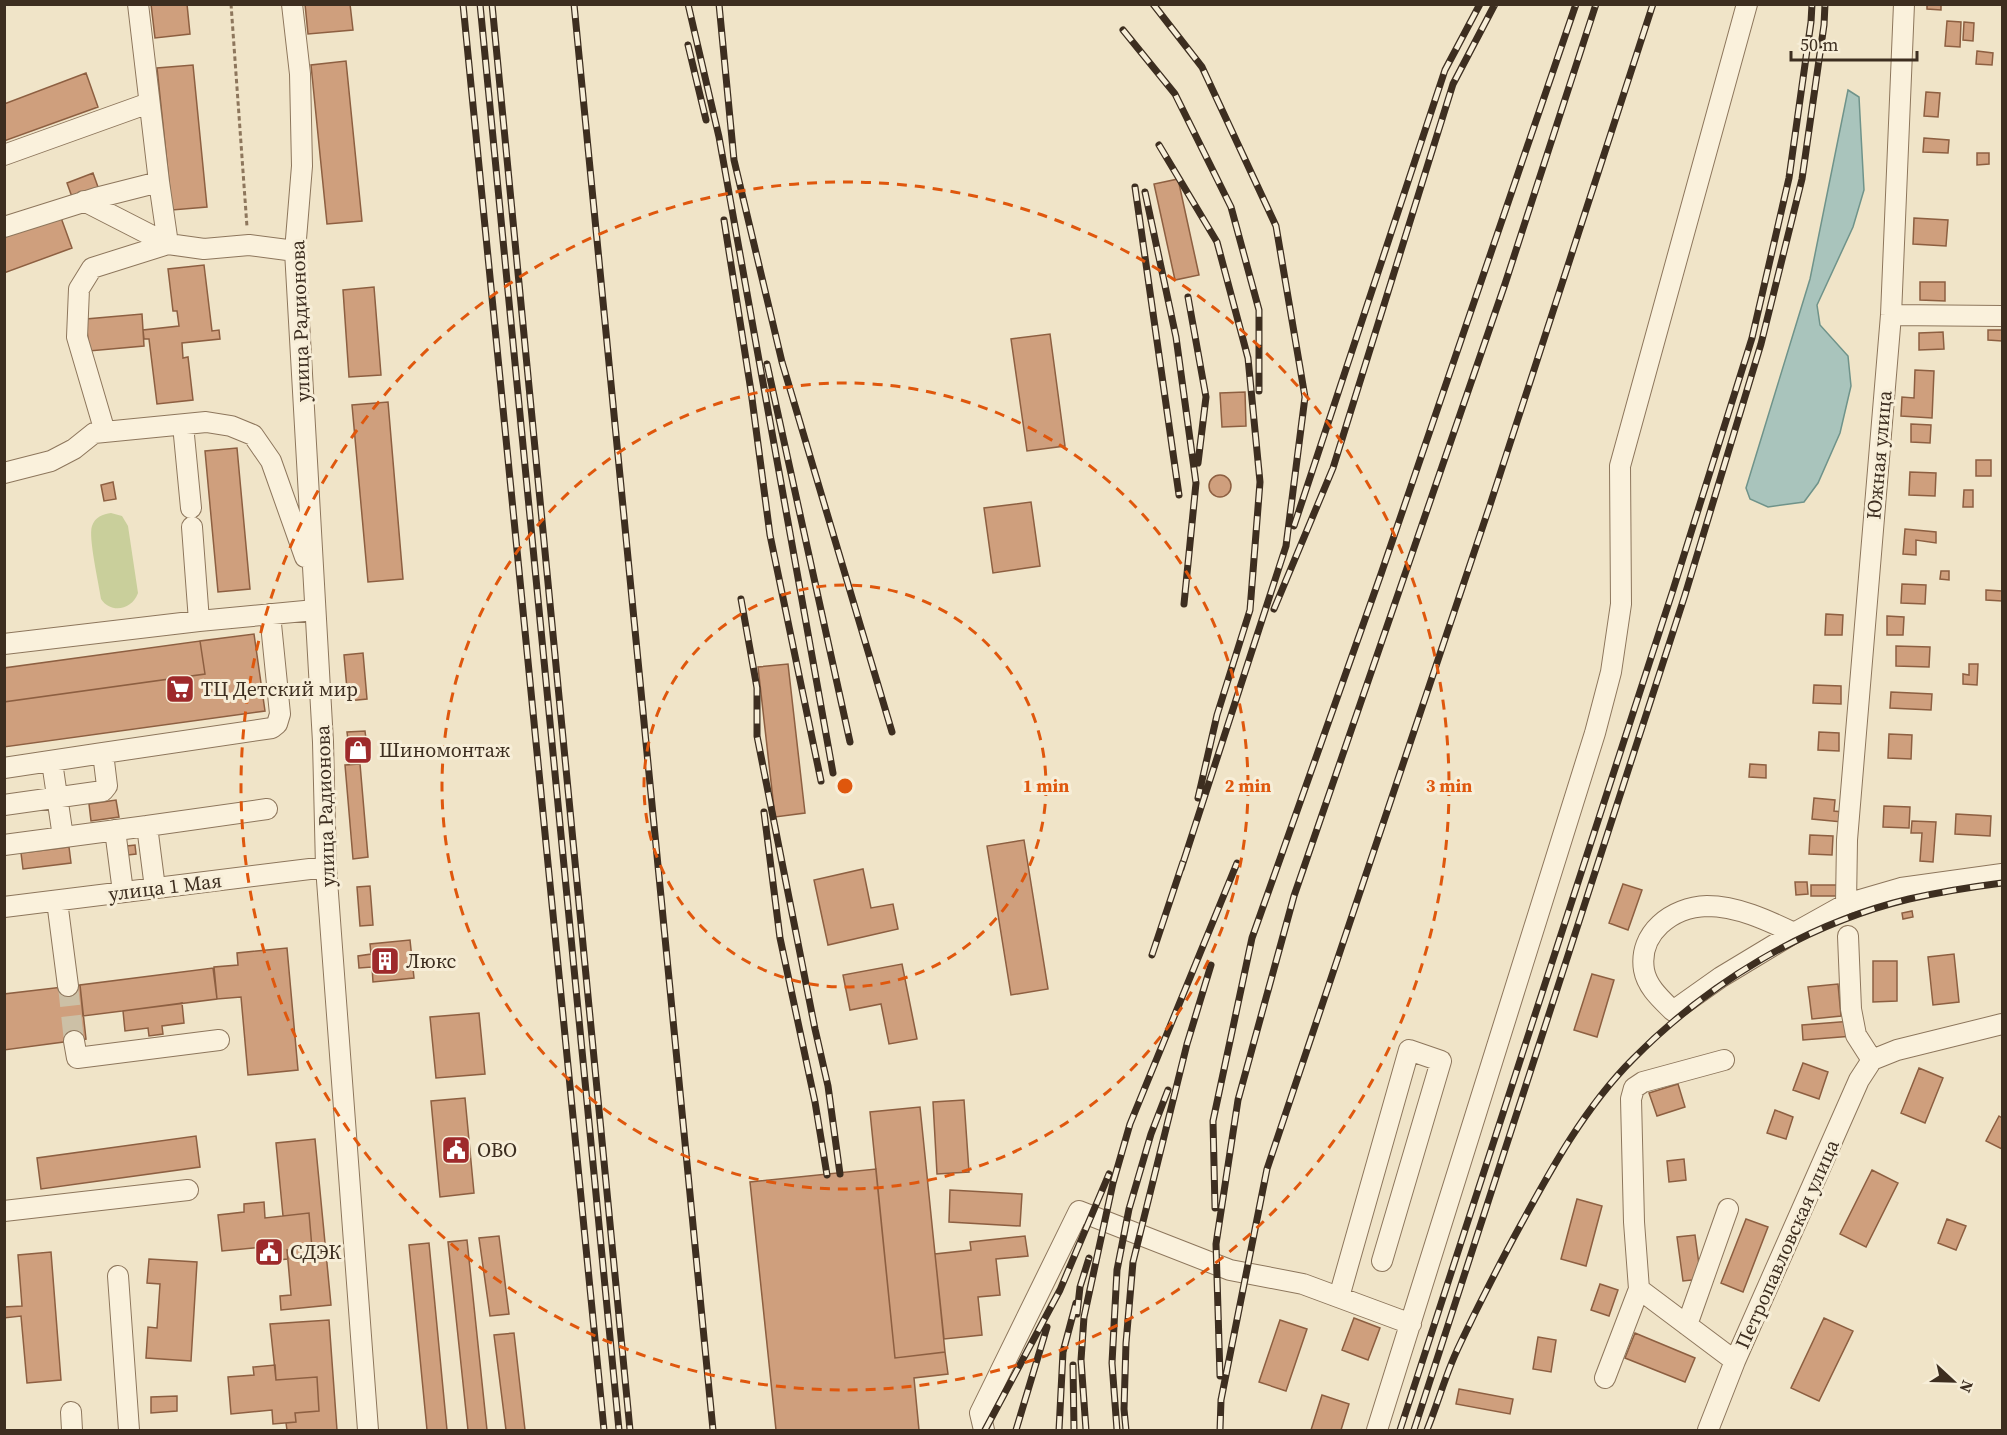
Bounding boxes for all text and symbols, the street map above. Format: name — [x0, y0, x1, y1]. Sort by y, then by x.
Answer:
scale bar — [1791, 24, 1917, 62]
text: 50 m — [1800, 32, 1838, 57]
street label: улица Радионова — [283, 239, 317, 402]
street label: Южная улица — [1859, 388, 1899, 521]
supermarket icon: ТЦ Детский мир — [164, 673, 196, 705]
place label: ТЦ Детский мир — [201, 675, 358, 703]
street label: улица Радионова — [308, 724, 342, 887]
shop icon: Шиномонтаж — [342, 734, 374, 766]
place label: Шиномонтаж — [379, 736, 510, 764]
text: 1 min — [1023, 773, 1069, 798]
text: 2 min — [1225, 773, 1271, 798]
text: 3 min — [1426, 773, 1472, 798]
centre of rings — [835, 776, 855, 796]
street label: улица 1 Мая — [107, 866, 223, 908]
building icon: Люкс — [369, 945, 401, 977]
place label: Люкс — [406, 947, 457, 975]
public building icon: OBO — [440, 1134, 472, 1166]
street label: Петропавловская улица — [1728, 1134, 1846, 1353]
place label: OBO — [477, 1136, 517, 1164]
public building icon: СДЭК — [253, 1236, 285, 1268]
place label: СДЭК — [290, 1238, 342, 1266]
north arrow — [1923, 1351, 1983, 1411]
text: N — [1954, 1377, 1979, 1396]

